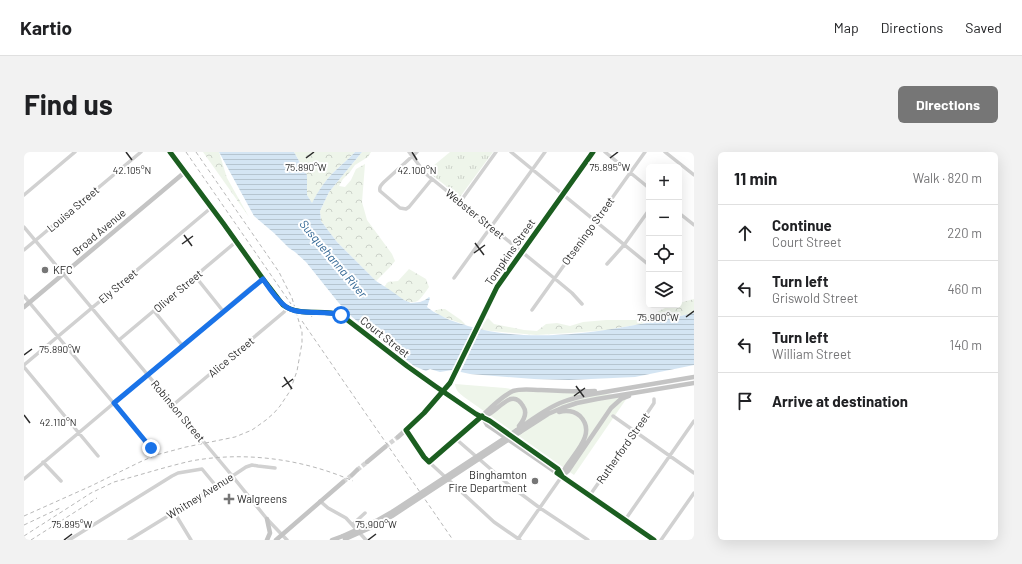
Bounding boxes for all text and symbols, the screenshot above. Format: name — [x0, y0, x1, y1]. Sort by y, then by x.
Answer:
text: Kartio — [20, 16, 72, 39]
text: Map — [834, 19, 859, 36]
text: Directions — [881, 19, 943, 36]
text: Saved — [965, 19, 1002, 36]
button: Directions — [898, 86, 998, 123]
text: Find us — [24, 87, 113, 121]
text: 75.890°W — [285, 161, 327, 173]
text: 75.895°W — [590, 161, 631, 173]
text: 42.105°N — [113, 164, 151, 176]
text: 42.100°N — [397, 164, 437, 176]
map controls — [646, 164, 682, 308]
button: + — [646, 164, 682, 200]
text: 11 min — [734, 168, 777, 188]
text: Walk · 820 m — [913, 170, 982, 186]
street label: Louisa Street — [44, 183, 101, 234]
street label: Webster Street — [443, 186, 507, 241]
street label: Otseningo Street — [559, 194, 617, 267]
button: − — [646, 200, 682, 236]
street label: Broad Avenue — [69, 205, 128, 258]
street label: Tompkins Street — [482, 216, 537, 288]
text: Continue — [772, 216, 832, 234]
water label: Susquehanna River — [297, 217, 371, 301]
icon: ahead — [734, 222, 756, 244]
text: 220 m — [947, 225, 982, 241]
text: Court Street — [772, 234, 842, 250]
button: locate — [646, 236, 682, 272]
place label: KFC — [53, 263, 73, 276]
marker: KFC — [40, 265, 50, 275]
street label: Ely Street — [96, 266, 140, 306]
street label: Oliver Street — [151, 267, 205, 315]
button: layers — [646, 272, 682, 308]
text: Turn left — [772, 272, 828, 290]
icon: left — [734, 278, 756, 300]
text: 460 m — [947, 281, 982, 297]
text: Griswold Street — [772, 290, 858, 306]
route start — [332, 306, 350, 324]
text: 75.900°W — [637, 311, 679, 323]
street label: Court Street — [358, 313, 413, 360]
text: Turn left — [772, 328, 828, 346]
street label: Alice Street — [205, 334, 256, 380]
icon: left — [734, 334, 756, 356]
text: 140 m — [950, 337, 982, 353]
text: 75.890°W — [39, 343, 81, 355]
text: William Street — [772, 346, 852, 362]
street label: Robinson Street — [149, 377, 208, 444]
icon: arrive — [734, 390, 756, 412]
text: Arrive at destination — [772, 392, 908, 410]
street label: Rutherford Street — [593, 410, 652, 486]
text: 42.110°N — [40, 416, 76, 428]
route end — [142, 439, 160, 457]
place label: Binghamton Fire Department — [449, 468, 527, 494]
street label: Whitney Avenue — [164, 470, 236, 521]
marker: Binghamton Fire Department — [530, 476, 540, 486]
place label: Walgreens — [237, 492, 287, 505]
marker: Walgreens — [224, 494, 234, 504]
text: 75.895°W — [52, 518, 93, 530]
text: 75.900°W — [355, 518, 397, 530]

